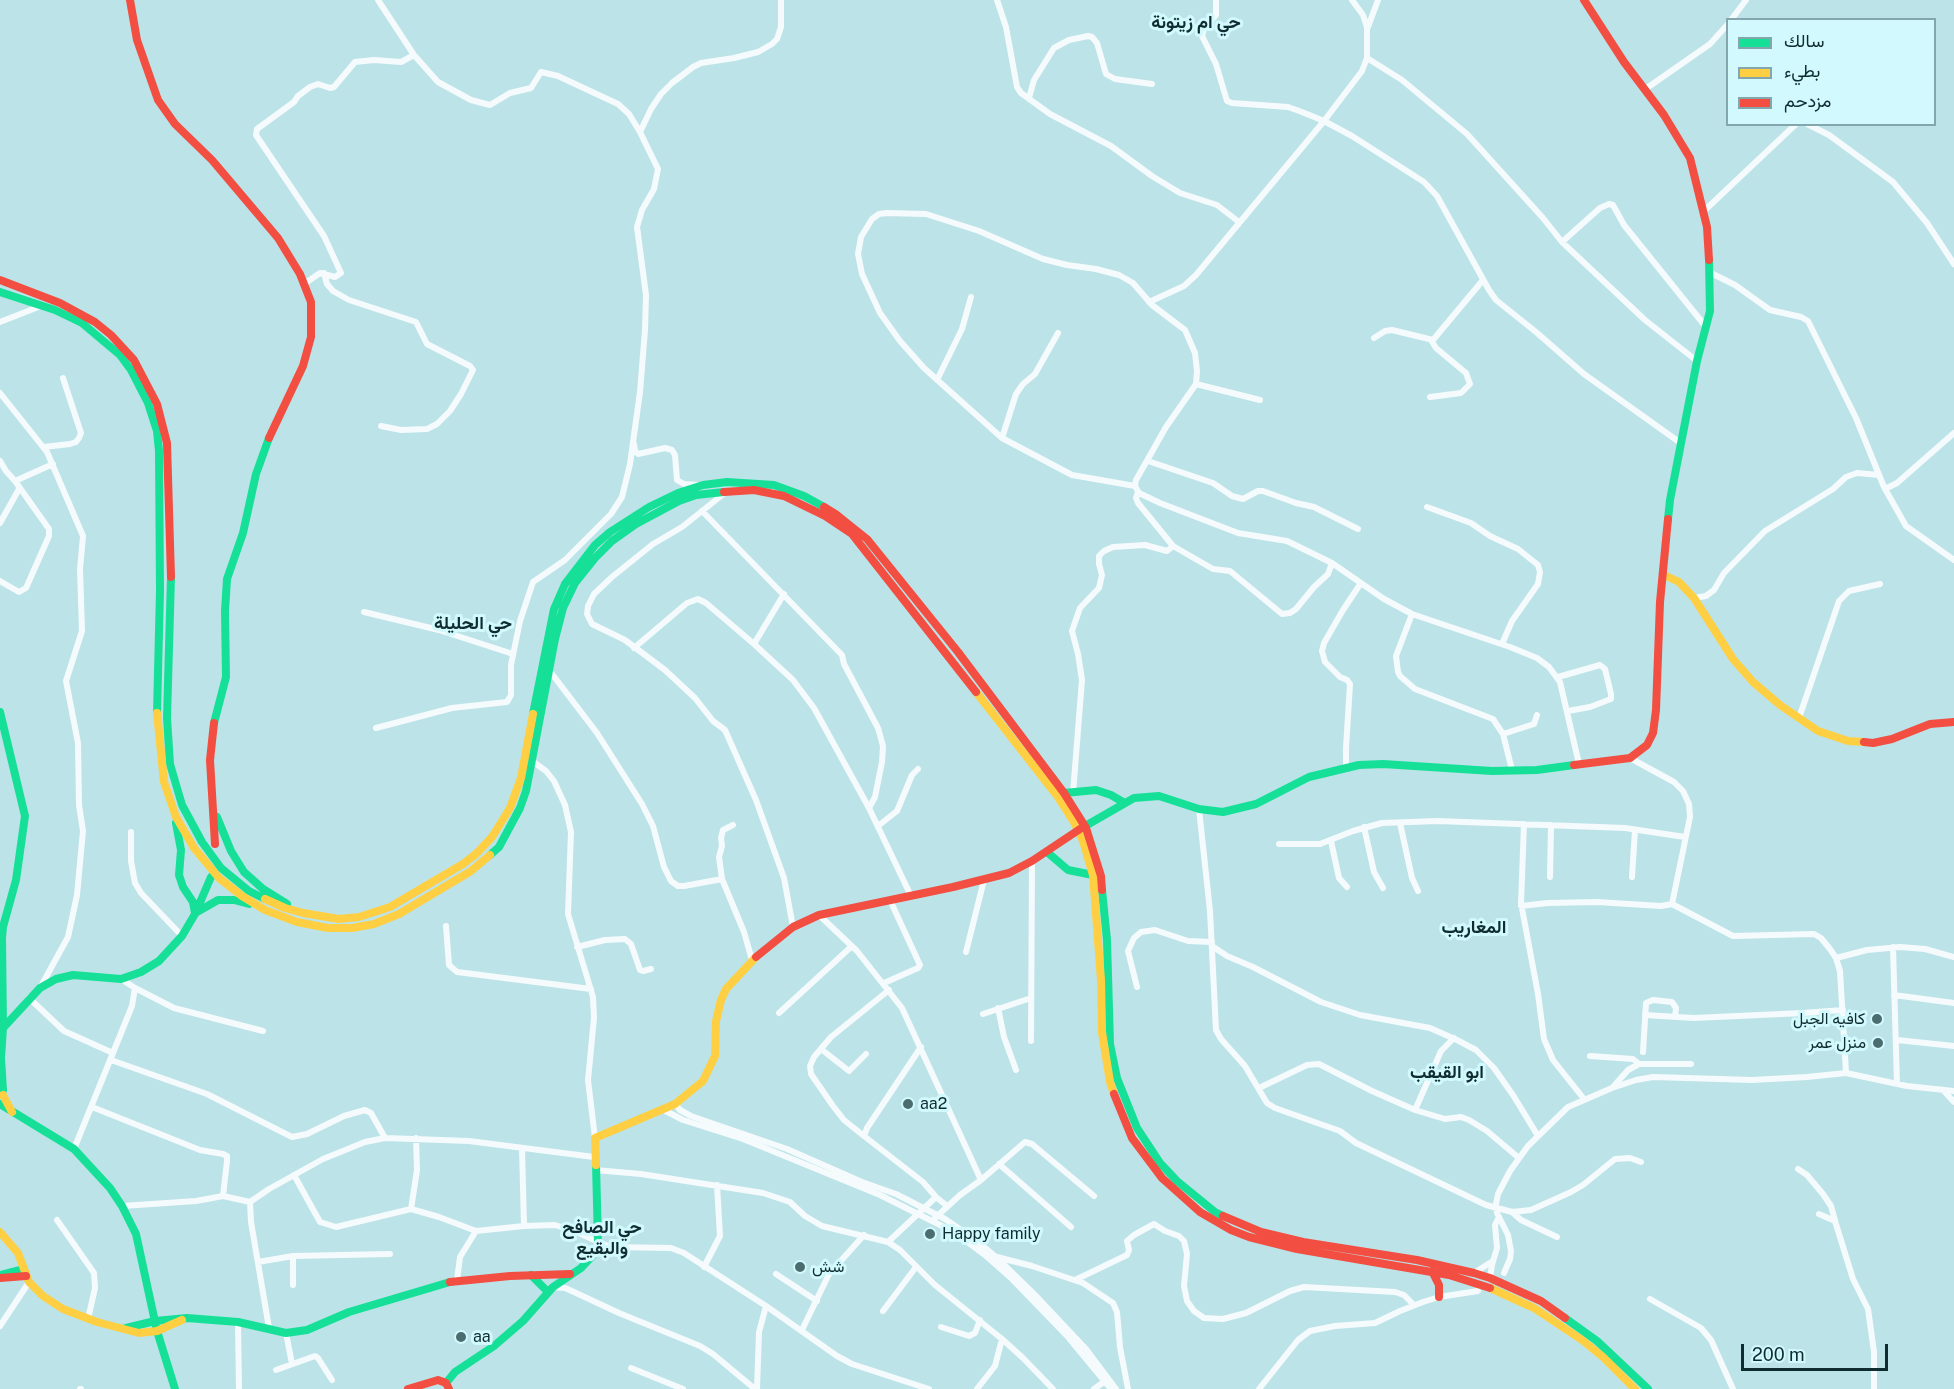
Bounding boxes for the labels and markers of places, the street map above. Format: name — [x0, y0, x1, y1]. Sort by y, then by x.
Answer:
place label: كافيه الجبل — [1793, 1009, 1865, 1029]
marker: كافيه الجبل — [1870, 1012, 1884, 1026]
place label: منزل عمر — [1809, 1033, 1866, 1053]
marker: منزل عمر — [1871, 1036, 1885, 1050]
place label: aa2 — [920, 1094, 947, 1114]
marker: aa2 — [901, 1097, 915, 1111]
place label: Happy family — [942, 1224, 1041, 1244]
marker: Happy family — [923, 1227, 937, 1241]
place label: شش — [812, 1257, 844, 1277]
marker: شش — [793, 1260, 807, 1274]
place label: aa — [473, 1327, 491, 1347]
marker: aa — [454, 1330, 468, 1344]

